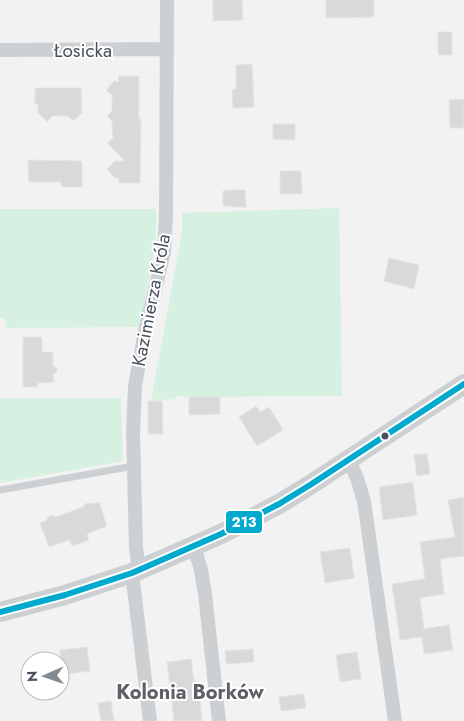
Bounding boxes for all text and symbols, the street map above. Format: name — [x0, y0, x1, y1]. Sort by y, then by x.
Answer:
street label: Łosicka — [53, 37, 112, 64]
street label: Kazimierza Króla — [125, 231, 177, 369]
unlabelled marker — [380, 431, 390, 441]
line badge: 213 — [225, 510, 263, 534]
text: 213 — [231, 512, 257, 532]
north arrow — [20, 651, 70, 701]
text: N — [22, 671, 42, 682]
district label: Kolonia Borków — [116, 678, 264, 707]

